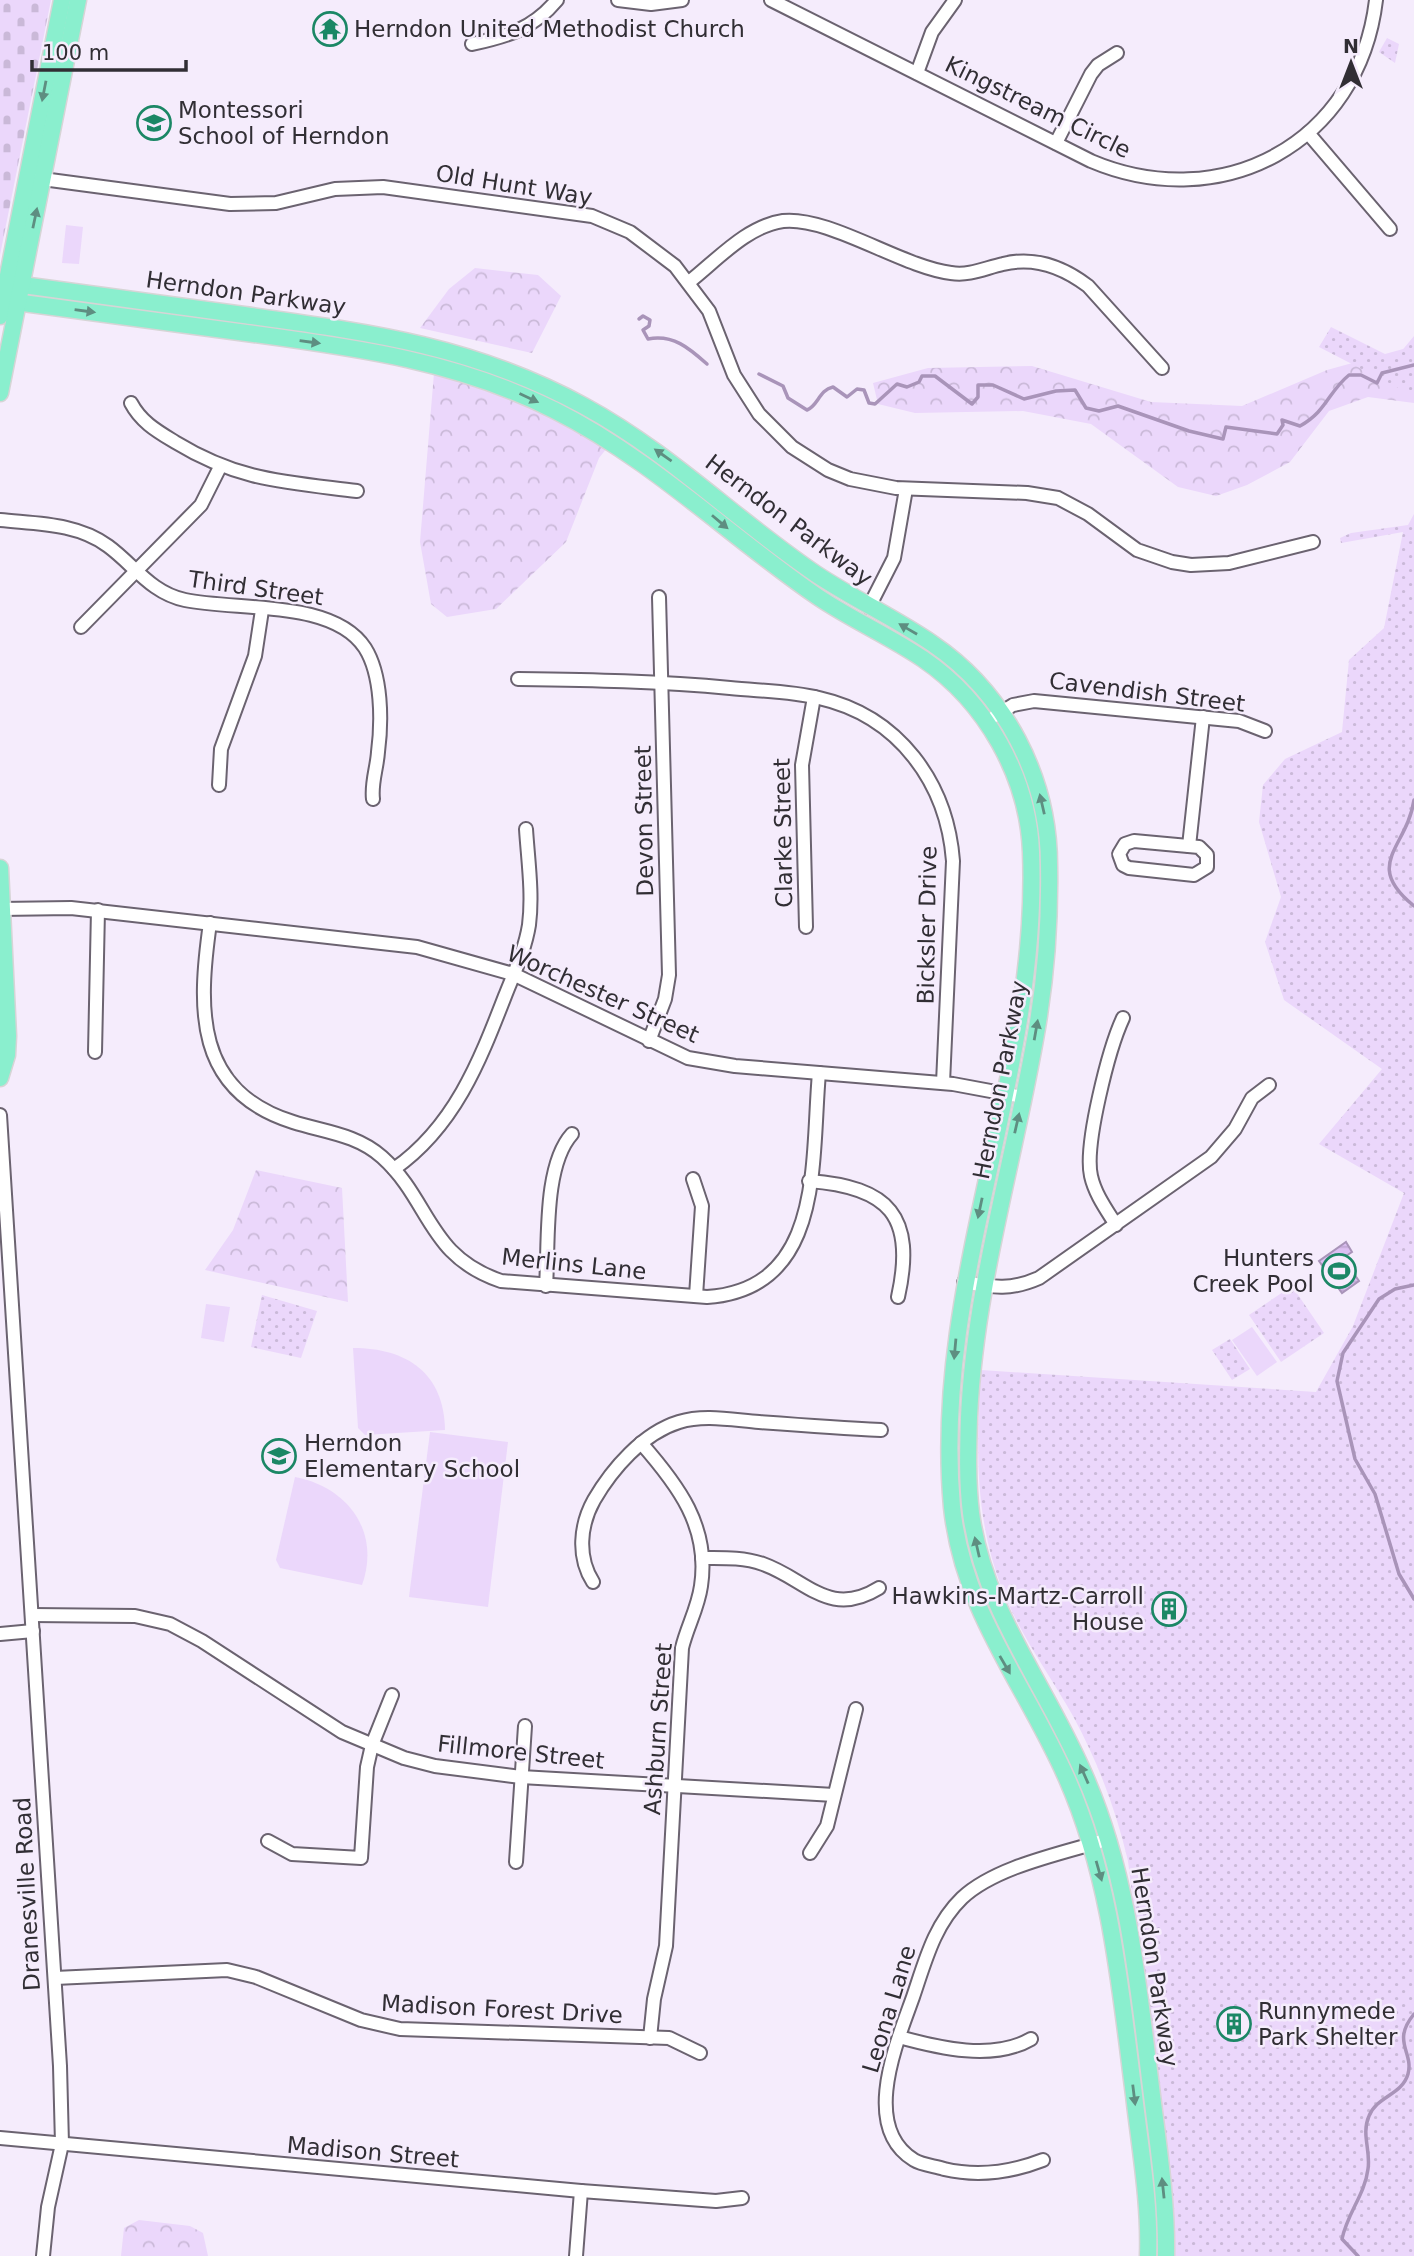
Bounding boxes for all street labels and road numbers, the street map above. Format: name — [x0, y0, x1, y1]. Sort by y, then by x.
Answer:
street label: Kingstream Circle — [941, 51, 1135, 163]
street label: Old Hunt Way — [434, 160, 594, 210]
street label: Herndon Parkway — [144, 266, 348, 320]
street label: Herndon Parkway — [701, 449, 877, 591]
street label: Third Street — [186, 566, 325, 610]
street label: Cavendish Street — [1048, 667, 1246, 717]
street label: Devon Street — [630, 745, 658, 897]
street label: Clarke Street — [769, 758, 797, 908]
street label: Bicksler Drive — [913, 845, 941, 1005]
street label: Worchester Street — [503, 940, 703, 1048]
street label: Herndon Parkway — [968, 978, 1032, 1182]
street label: Merlins Lane — [500, 1243, 648, 1285]
street label: Ashburn Street — [639, 1642, 677, 1816]
street label: Fillmore Street — [436, 1730, 606, 1774]
street label: Dranesville Road — [9, 1796, 45, 1992]
street label: Herndon Parkway — [1126, 1865, 1184, 2069]
street label: Leona Lane — [857, 1942, 921, 2076]
street label: Madison Forest Drive — [380, 1990, 624, 2028]
street label: Madison Street — [286, 2132, 460, 2172]

